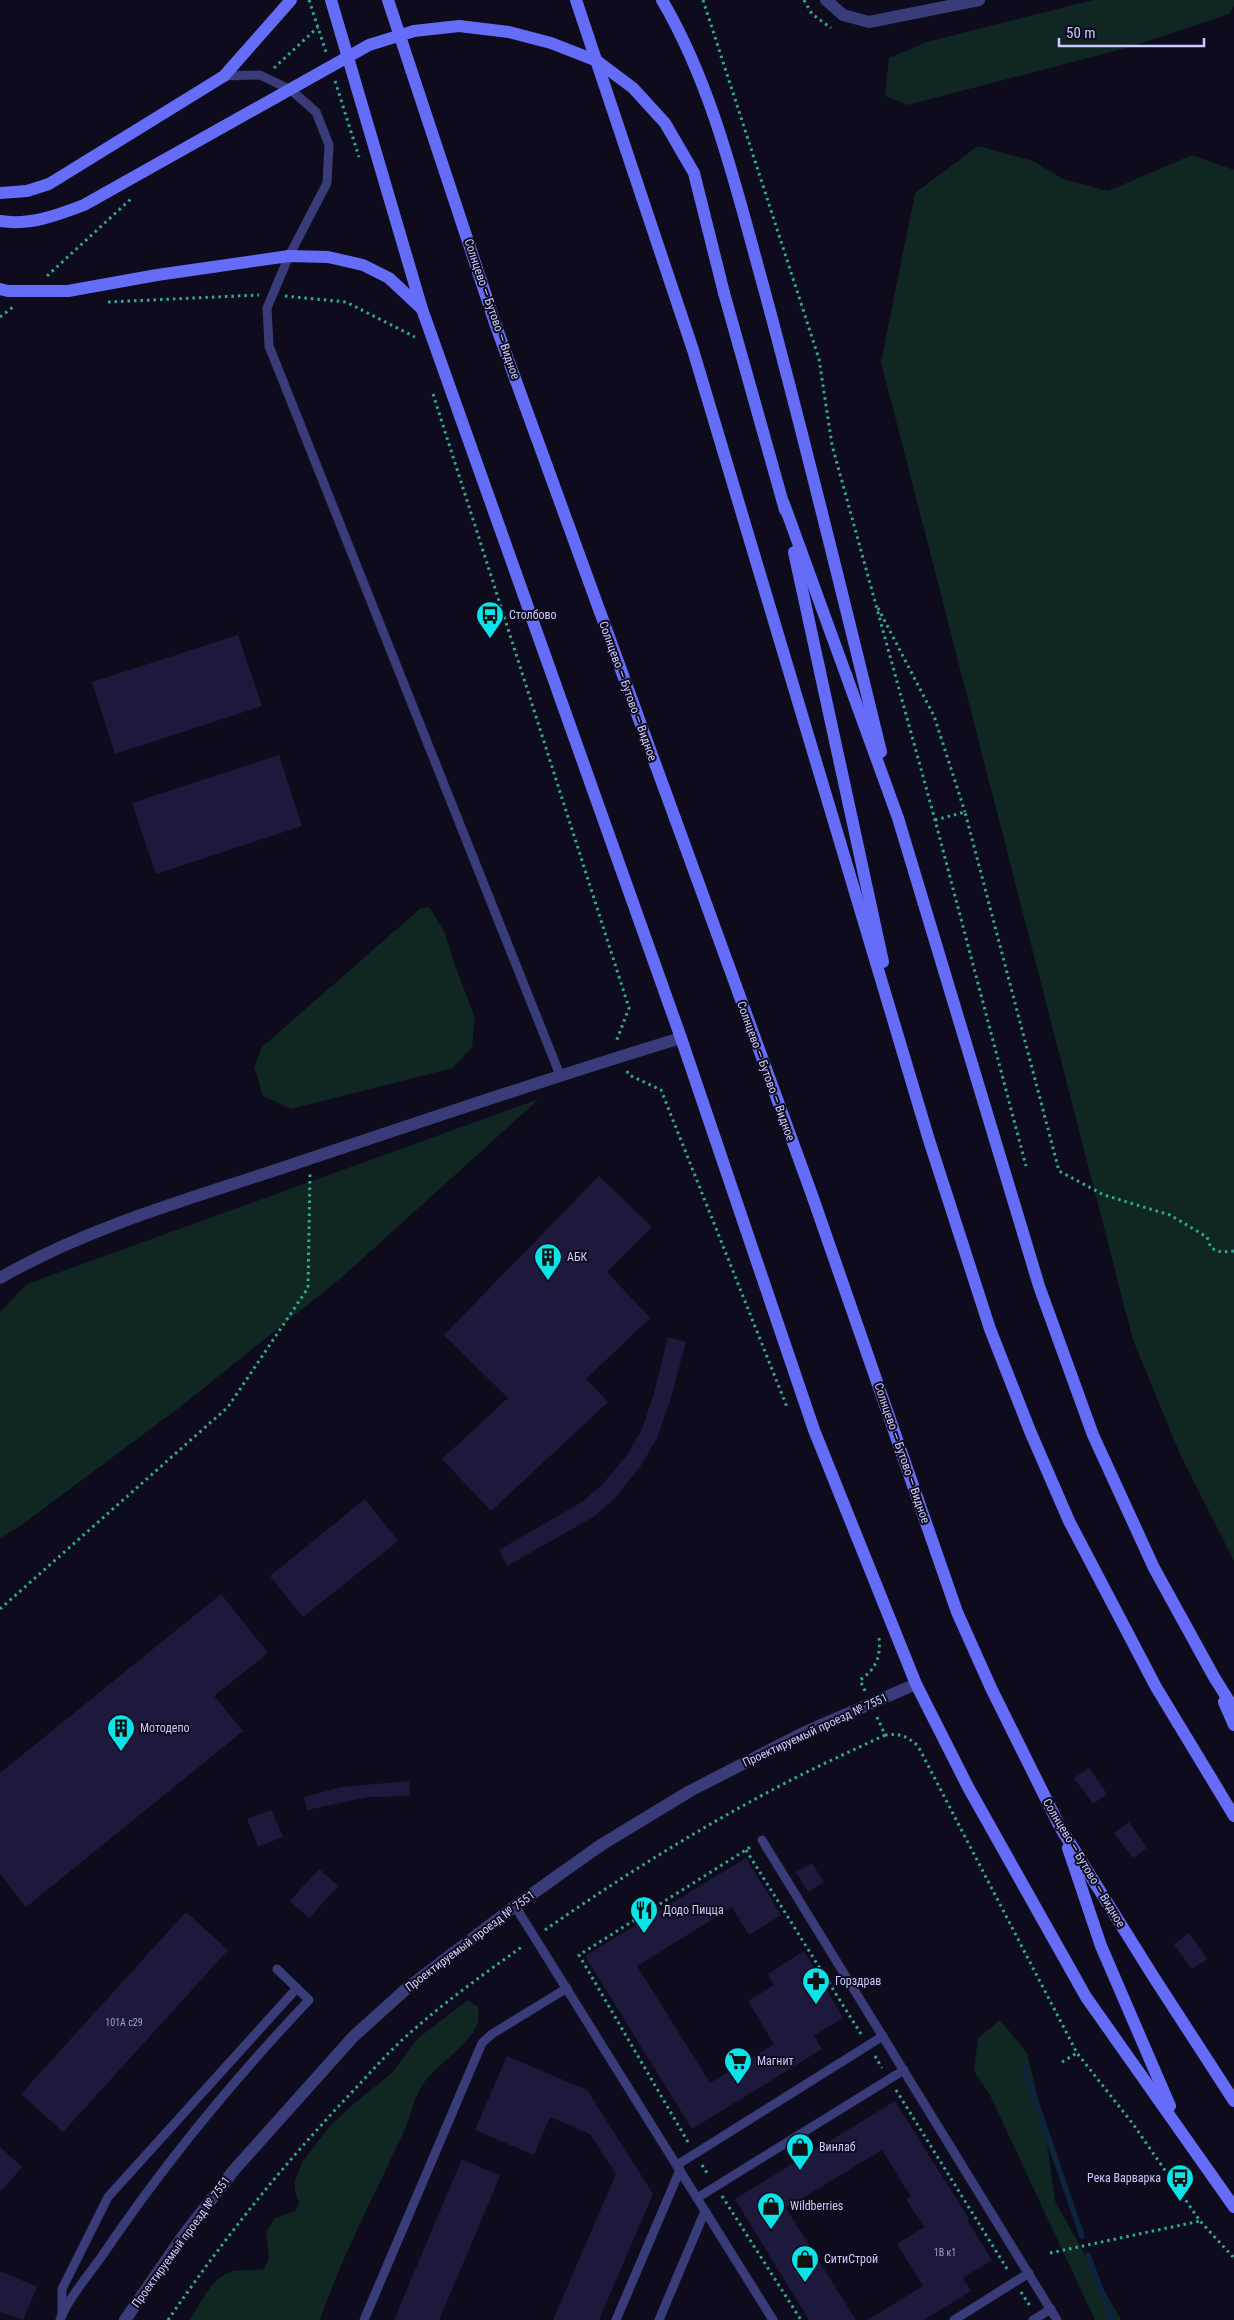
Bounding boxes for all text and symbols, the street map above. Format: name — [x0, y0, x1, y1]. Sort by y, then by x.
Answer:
scale bar — [1059, 15, 1204, 47]
text: 50 m — [1066, 24, 1096, 42]
street label: Солнцево — Бутово — Видное — [461, 237, 523, 381]
bus stop icon: Столбово — [475, 600, 505, 639]
place label: Столбово — [509, 608, 557, 622]
street label: Солнцево — Бутово — Видное — [596, 619, 660, 763]
street label: Солнцево — Бутово — Видное — [734, 999, 798, 1143]
building icon: АБК — [533, 1242, 563, 1281]
place label: АБК — [567, 1250, 588, 1264]
street label: Солнцево — Бутово — Видное — [871, 1381, 933, 1525]
street label: Проектируемый проезд № 7551 — [740, 1690, 890, 1770]
building icon: Мотодепо — [106, 1713, 136, 1752]
place label: Мотодепо — [140, 1721, 190, 1735]
street label: Солнцево — Бутово — Видное — [1040, 1796, 1128, 1930]
street label: Проектируемый проезд № 7551 — [403, 1888, 537, 1994]
restaurant icon: Додо Пицца — [629, 1895, 659, 1934]
place label: Додо Пицца — [663, 1903, 724, 1917]
pharmacy icon: Горздрав — [801, 1966, 831, 2005]
place label: Горздрав — [835, 1974, 881, 1988]
house number: 101А с29 — [105, 2017, 143, 2028]
supermarket icon: Магнит — [723, 2046, 753, 2085]
place label: Магнит — [757, 2054, 794, 2068]
shop icon: Винлаб — [785, 2132, 815, 2171]
place label: Винлаб — [819, 2140, 856, 2154]
bus stop icon: Река Варварка — [1165, 2163, 1195, 2202]
place label: Река Варварка — [1087, 2171, 1161, 2185]
street label: Проектируемый проезд № 7551 — [129, 2174, 233, 2310]
shop icon: Wildberries — [756, 2191, 786, 2230]
place label: Wildberries — [790, 2199, 843, 2213]
shop icon: СитиСтрой — [790, 2244, 820, 2283]
house number: 1В к1 — [934, 2247, 956, 2258]
place label: СитиСтрой — [824, 2252, 878, 2266]

